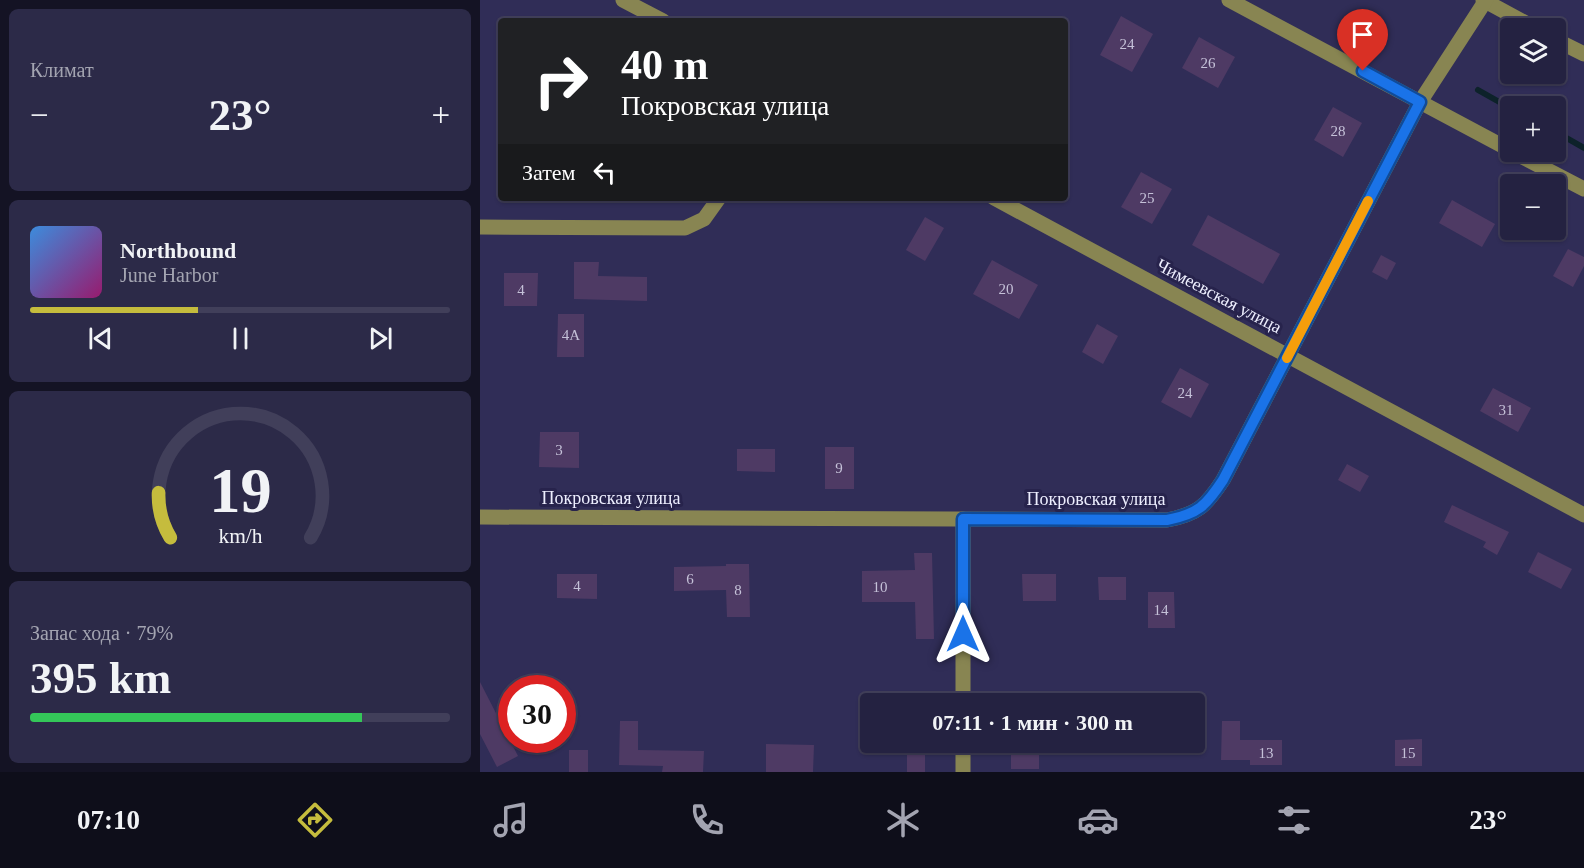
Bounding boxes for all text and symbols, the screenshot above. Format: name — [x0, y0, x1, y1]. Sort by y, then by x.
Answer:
pin — [1337, 9, 1388, 71]
icon: arrive — [1346, 18, 1379, 51]
map controls — [1500, 18, 1566, 240]
button: layers — [1500, 18, 1566, 84]
house number: 24 — [1120, 36, 1135, 52]
icon: right — [522, 42, 600, 120]
text: 40 m — [621, 42, 709, 88]
house number: 26 — [1201, 55, 1216, 71]
text: Климат — [30, 59, 94, 81]
text: 23° — [209, 90, 272, 140]
text: Покровская улица — [621, 91, 829, 121]
button: + — [1500, 96, 1566, 162]
text: − — [30, 97, 49, 133]
text: + — [431, 97, 450, 133]
house number: 28 — [1331, 123, 1346, 139]
icon: left — [588, 156, 621, 189]
text: Затем — [522, 160, 576, 185]
button: − — [1500, 174, 1566, 240]
house number: 25 — [1140, 190, 1155, 206]
text: Northbound — [120, 238, 236, 263]
street label: Чимеевская улица — [1153, 255, 1285, 337]
text: June Harbor — [120, 264, 218, 286]
house number: 20 — [999, 281, 1014, 297]
house number: 4 — [517, 282, 525, 298]
icon: previous — [84, 322, 117, 355]
icon: pause — [224, 322, 257, 355]
icon: next — [364, 322, 397, 355]
house number: 4А — [562, 327, 580, 343]
house number: 24 — [1178, 385, 1193, 401]
house number: 31 — [1499, 402, 1514, 418]
house number: 3 — [555, 442, 563, 458]
text: 19 — [209, 457, 271, 526]
house number: 9 — [835, 460, 843, 476]
street label: Покровская улица — [542, 488, 680, 508]
street label: Покровская улица — [1027, 489, 1165, 509]
text: km/h — [218, 525, 262, 549]
house number: 6 — [686, 571, 694, 587]
house number: 4 — [573, 578, 581, 594]
house number: 10 — [873, 579, 888, 595]
house number: 8 — [734, 582, 742, 598]
position arrow — [931, 602, 995, 666]
house number: 14 — [1154, 602, 1169, 618]
text: Запас хода · 79% — [30, 622, 173, 644]
text: 395 km — [30, 653, 171, 703]
speed limit sign: 30 — [498, 675, 576, 753]
text: 07:11 · 1 мин · 300 m — [932, 710, 1133, 735]
house number: 13 — [1259, 745, 1274, 761]
house number: 15 — [1401, 745, 1416, 761]
icon: directions — [294, 799, 336, 841]
icon: music — [490, 799, 532, 841]
icon: phone — [686, 799, 728, 841]
icon: climate — [882, 799, 924, 841]
icon: car — [1077, 799, 1119, 841]
icon: filters — [1273, 799, 1315, 841]
text: 07:10 — [77, 805, 140, 835]
text: 23° — [1469, 805, 1507, 835]

